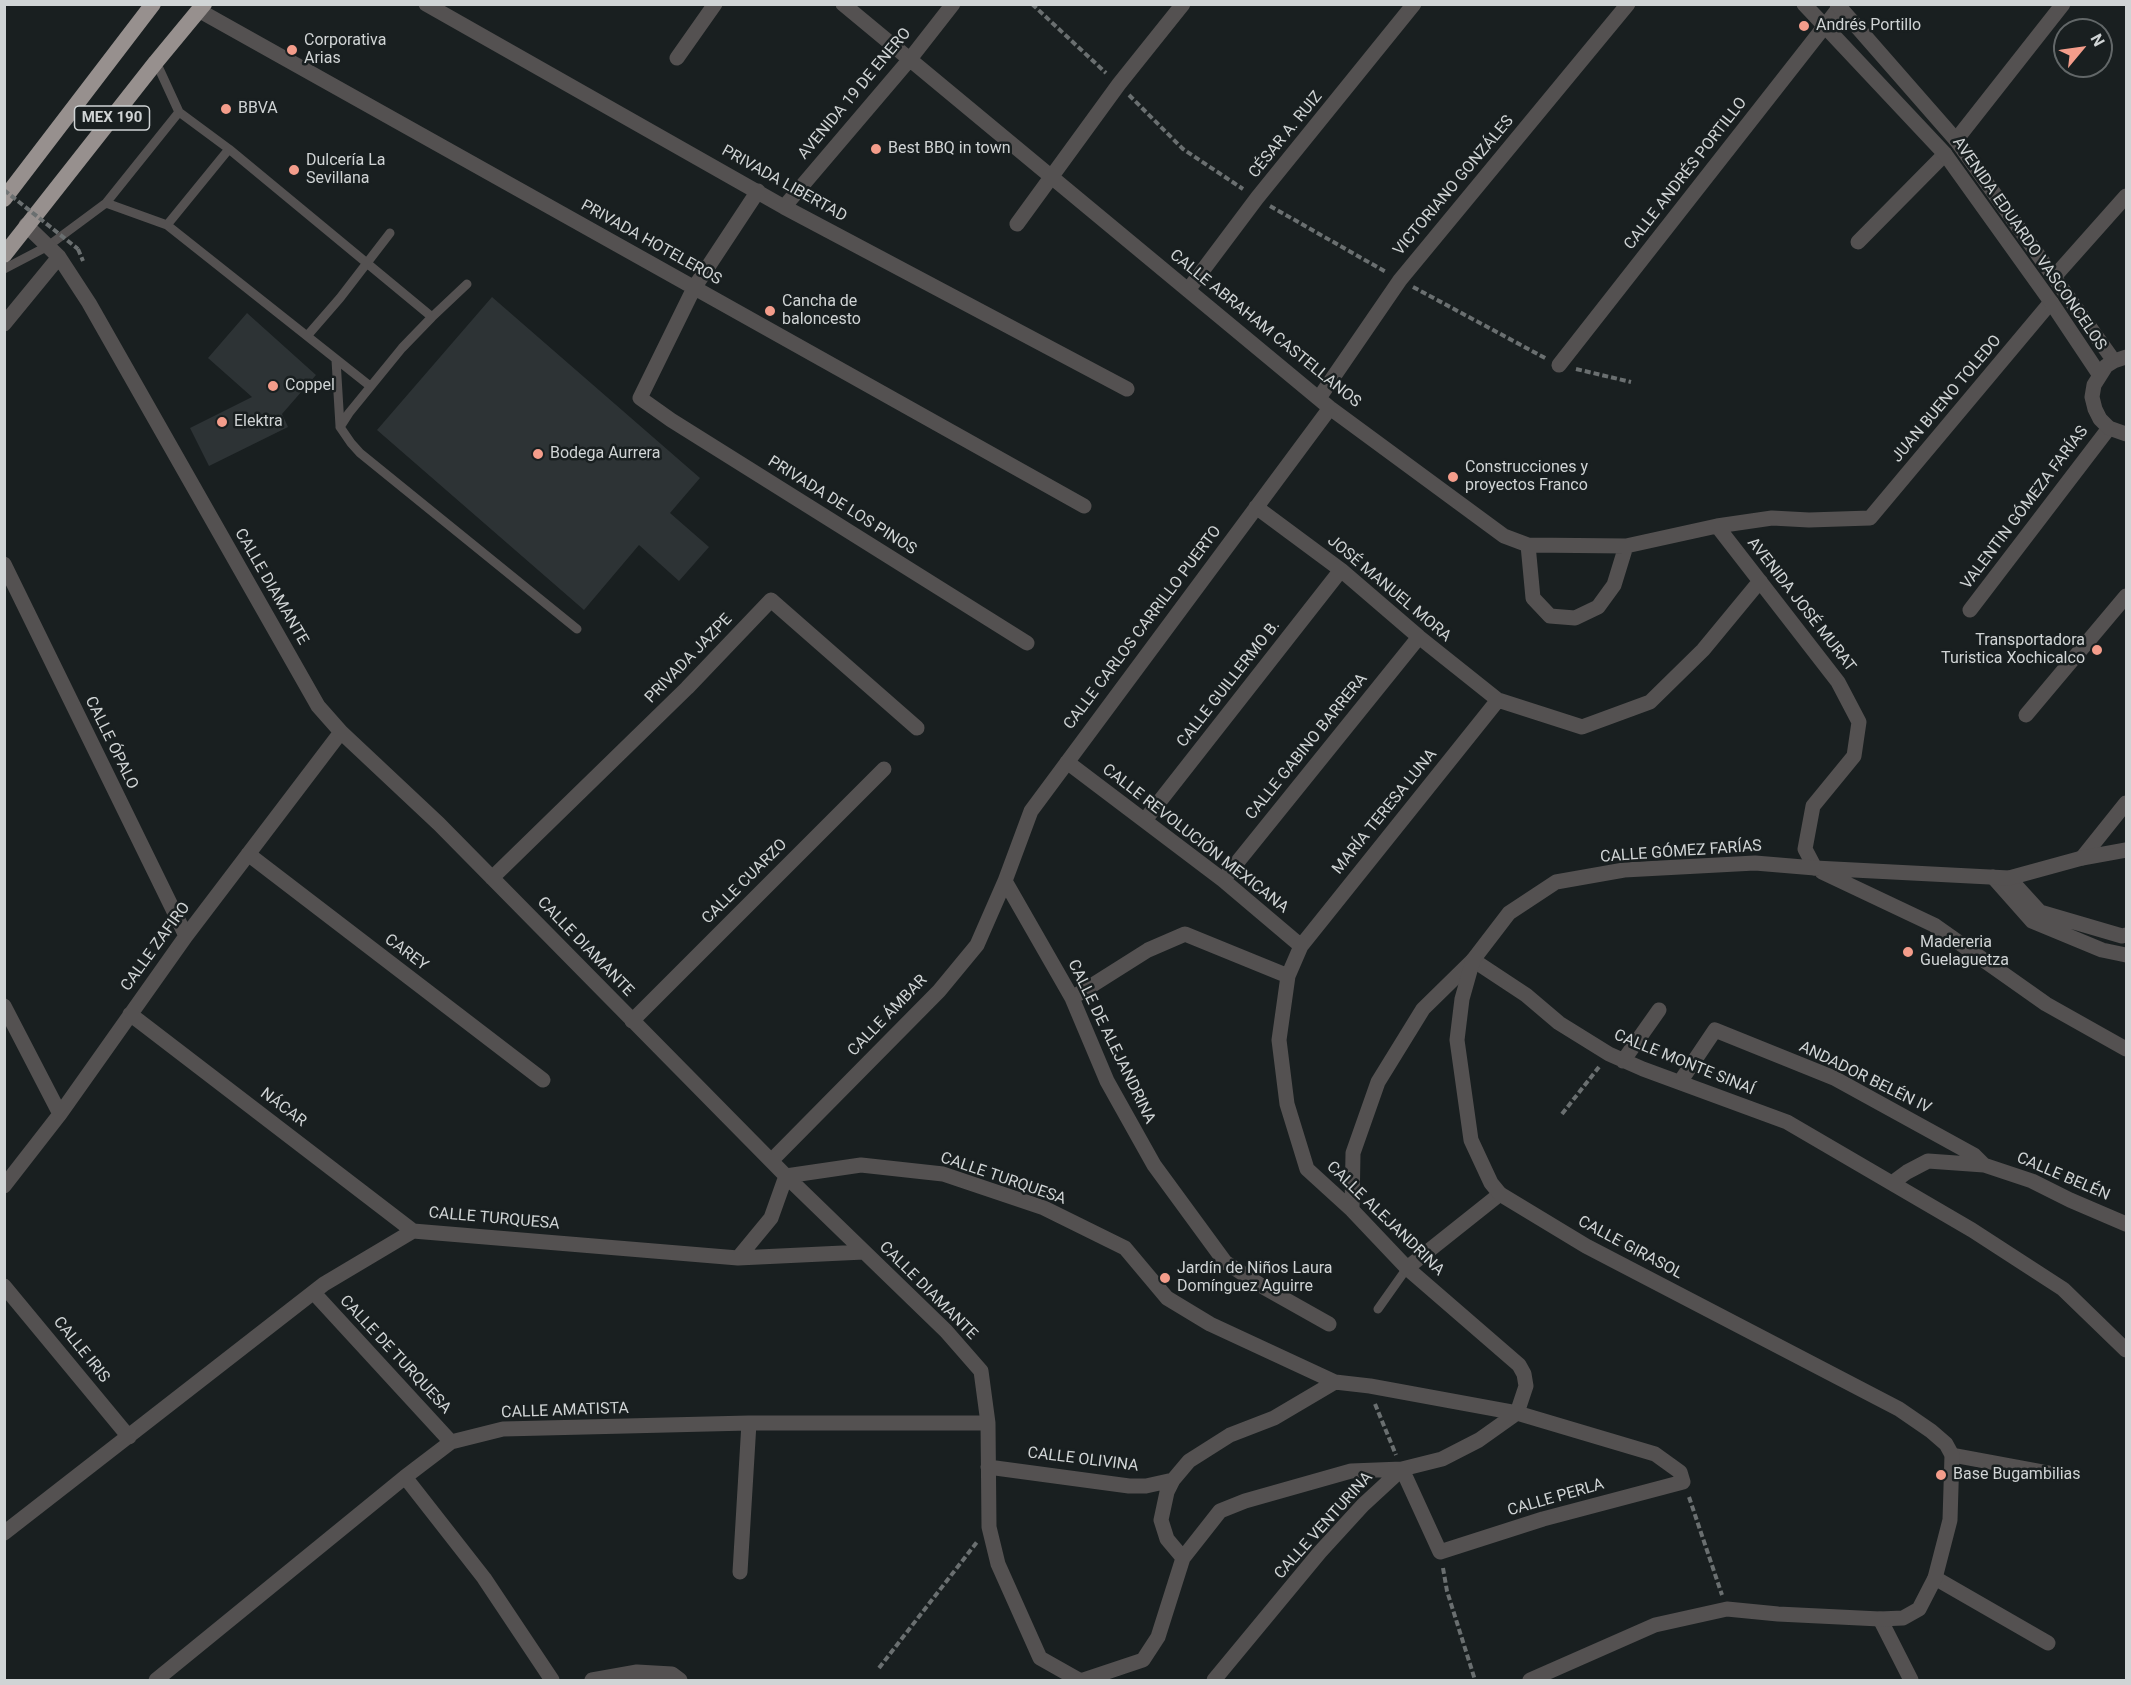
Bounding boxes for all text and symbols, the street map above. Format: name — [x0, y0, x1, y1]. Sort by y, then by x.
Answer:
place label: Andrés Portillo — [1816, 16, 1921, 36]
north arrow — [2053, 18, 2113, 78]
marker: Andrés Portillo — [1797, 19, 1811, 33]
street label: AVENIDA 19 DE ENERO — [794, 24, 916, 164]
text: N — [2086, 30, 2108, 50]
place label: Corporativa Arias — [304, 31, 386, 69]
marker: Corporativa Arias — [285, 43, 299, 57]
street label: CÉSAR A. RUIZ — [1245, 88, 1327, 182]
street label: CALLE ANDRÉS PORTILLO — [1621, 94, 1751, 254]
place label: BBVA — [238, 99, 278, 119]
marker: BBVA — [219, 102, 233, 116]
road number: MEX 190 — [74, 106, 150, 130]
street label: VICTORIANO GONZÁLES — [1390, 112, 1518, 260]
street label: AVENIDA EDUARDO VASCONCELOS — [1948, 134, 2110, 354]
place label: Best BBQ in town — [888, 139, 1011, 159]
street label: PRIVADA LIBERTAD — [718, 142, 850, 226]
marker: Best BBQ in town — [869, 142, 883, 156]
place label: Dulcería La Sevillana — [306, 151, 385, 189]
marker: Dulcería La Sevillana — [287, 163, 301, 177]
street label: PRIVADA HOTELEROS — [577, 196, 725, 290]
street label: CALLE ABRAHAM CASTELLANOS — [1166, 246, 1364, 412]
place label: Cancha de baloncesto — [782, 292, 861, 330]
marker: Cancha de baloncesto — [763, 304, 777, 318]
street label: JUAN BUENO TOLEDO — [1888, 331, 2006, 467]
place label: Coppel — [285, 376, 335, 396]
marker: Coppel — [266, 379, 280, 393]
place label: Elektra — [234, 412, 283, 432]
marker: Elektra — [215, 415, 229, 429]
street label: VALENTIN GÓMEZA FARÍAS — [1957, 423, 2093, 593]
place label: Bodega Aurrera — [550, 444, 660, 464]
marker: Bodega Aurrera — [531, 447, 545, 461]
street label: PRIVADA DE LOS PINOS — [764, 452, 920, 560]
place label: Construcciones y proyectos Franco — [1465, 458, 1588, 496]
marker: Construcciones y proyectos Franco — [1446, 470, 1460, 484]
street label: CALLE CARLOS CARRILLO PUERTO — [1060, 522, 1226, 734]
street label: CALLE DIAMANTE — [230, 525, 312, 649]
street label: JOSÉ MANUEL MORA — [1323, 532, 1455, 646]
street label: AVENIDA JOSÉ MURAT — [1743, 534, 1859, 676]
street label: PRIVADA JAZPE — [641, 610, 737, 708]
street label: CALLE GUILLERMO B. — [1173, 617, 1285, 751]
place label: Transportadora Turistica Xochicalco — [1941, 631, 2085, 669]
marker: Transportadora Turistica Xochicalco — [2090, 643, 2104, 657]
street label: CALLE GABINO BARRERA — [1242, 670, 1372, 824]
street label: CALLE ÓPALO — [80, 694, 142, 792]
street label: MARÍA TERESA LUNA — [1329, 746, 1441, 878]
street label: CALLE REVOLUCIÓN MEXICANA — [1098, 760, 1292, 918]
street label: CALLE CUARZO — [698, 835, 792, 929]
street label: CALLE GÓMEZ FARÍAS — [1600, 837, 1762, 867]
street label: CALLE DIAMANTE — [533, 893, 637, 1001]
street label: CALLE ZAFIRO — [117, 899, 195, 995]
street label: CAREY — [380, 930, 432, 976]
place label: Madereria Guelaguetza — [1920, 933, 2009, 971]
marker: Madereria Guelaguetza — [1901, 945, 1915, 959]
street label: CALLE DE ALEJANDRINA — [1063, 957, 1159, 1127]
street label: CALLE ÁMBAR — [844, 971, 932, 1061]
street label: CALLE MONTE SINAÍ — [1611, 1026, 1757, 1100]
street label: ANDADOR BELÉN IV — [1796, 1038, 1934, 1118]
street label: NÁCAR — [256, 1085, 310, 1131]
street label: CALLE TURQUESA — [938, 1149, 1068, 1209]
street label: CALLE BELÉN — [2014, 1149, 2112, 1205]
street label: CALLE ALEJANDRINA — [1322, 1158, 1448, 1280]
street label: CALLE TURQUESA — [428, 1204, 560, 1234]
street label: CALLE GIRASOL — [1574, 1212, 1686, 1284]
street label: CALLE DIAMANTE — [875, 1238, 981, 1344]
place label: Jardín de Niños Laura Domínguez Aguirre — [1177, 1259, 1333, 1297]
marker: Jardín de Niños Laura Domínguez Aguirre — [1158, 1271, 1172, 1285]
street label: CALLE DE TURQUESA — [335, 1292, 455, 1418]
street label: CALLE IRIS — [49, 1313, 113, 1387]
street label: CALLE AMATISTA — [501, 1399, 629, 1423]
street label: CALLE OLIVINA — [1026, 1444, 1140, 1476]
place label: Base Bugambilias — [1953, 1465, 2081, 1485]
street label: CALLE VENTURINA — [1271, 1468, 1377, 1584]
marker: Base Bugambilias — [1934, 1468, 1948, 1482]
street label: CALLE PERLA — [1506, 1475, 1606, 1521]

